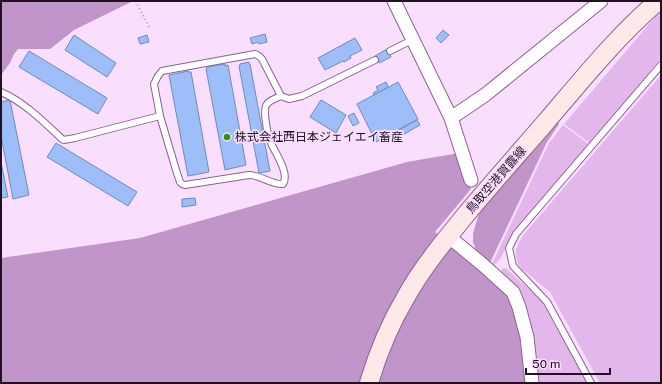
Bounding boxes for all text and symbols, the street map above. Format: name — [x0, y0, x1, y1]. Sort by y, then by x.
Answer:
place label: 株式会社西日本ジェイエイ畜産 — [235, 130, 403, 144]
marker: 株式会社西日本ジェイエイ畜産 — [222, 132, 232, 142]
street label: 鳥取空港賀露線 — [463, 144, 529, 216]
scale bar — [526, 350, 610, 376]
text: 50 m — [532, 357, 560, 371]

